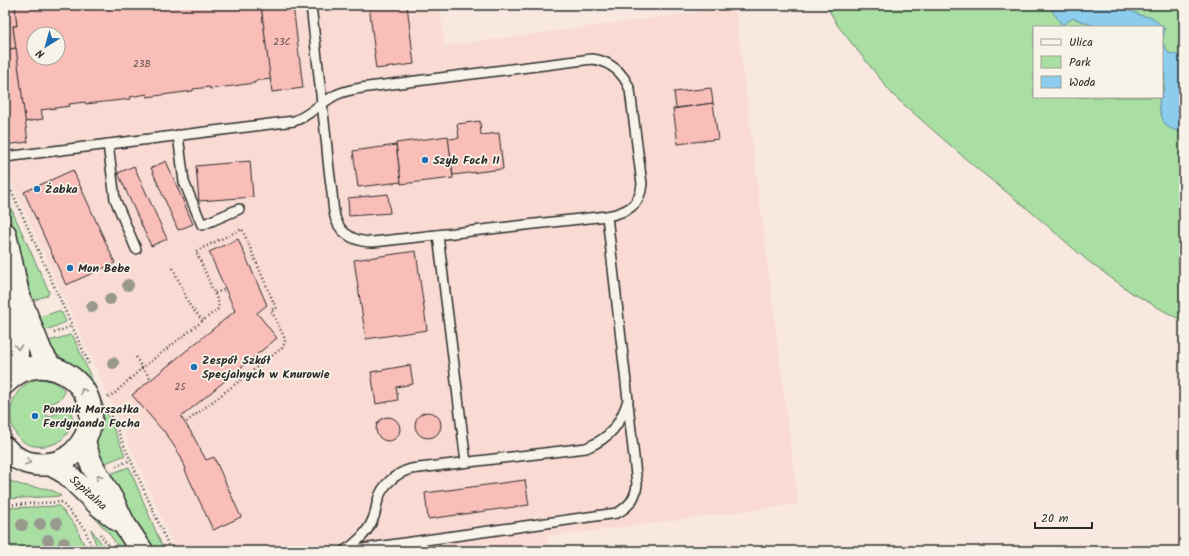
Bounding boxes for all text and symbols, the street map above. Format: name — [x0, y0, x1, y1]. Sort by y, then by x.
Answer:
north arrow — [26, 26, 66, 66]
legend — [1033, 26, 1163, 98]
text: Ulica — [1069, 33, 1093, 52]
house number: 23C — [273, 34, 291, 50]
text: N — [32, 44, 49, 62]
text: Park — [1069, 53, 1091, 72]
house number: 23B — [133, 56, 151, 72]
text: Woda — [1069, 73, 1096, 92]
place label: Szyb Foch II — [433, 151, 500, 170]
marker: Szyb Foch II — [420, 155, 430, 165]
place label: Żabka — [45, 180, 78, 199]
marker: Żabka — [32, 184, 42, 194]
place label: Mon Bebe — [78, 259, 130, 278]
marker: Mon Bebe — [65, 263, 75, 273]
one-way arrow — [13, 344, 22, 350]
place label: Zespół Szkół Specjalnych w Knurowie — [202, 351, 330, 384]
marker: Zespół Szkół Specjalnych w Knurowie — [189, 362, 199, 372]
house number: 25 — [174, 379, 186, 395]
one-way arrow — [80, 388, 87, 395]
place label: Pomnik Marszałka Ferdynanda Focha — [43, 400, 140, 433]
marker: Pomnik Marszałka Ferdynanda Focha — [30, 411, 40, 421]
one-way arrow — [24, 458, 31, 466]
street label: Szpitalna — [65, 471, 112, 516]
one-way arrow — [97, 474, 104, 481]
scale bar — [1035, 504, 1092, 530]
text: 20 m — [1041, 509, 1069, 528]

